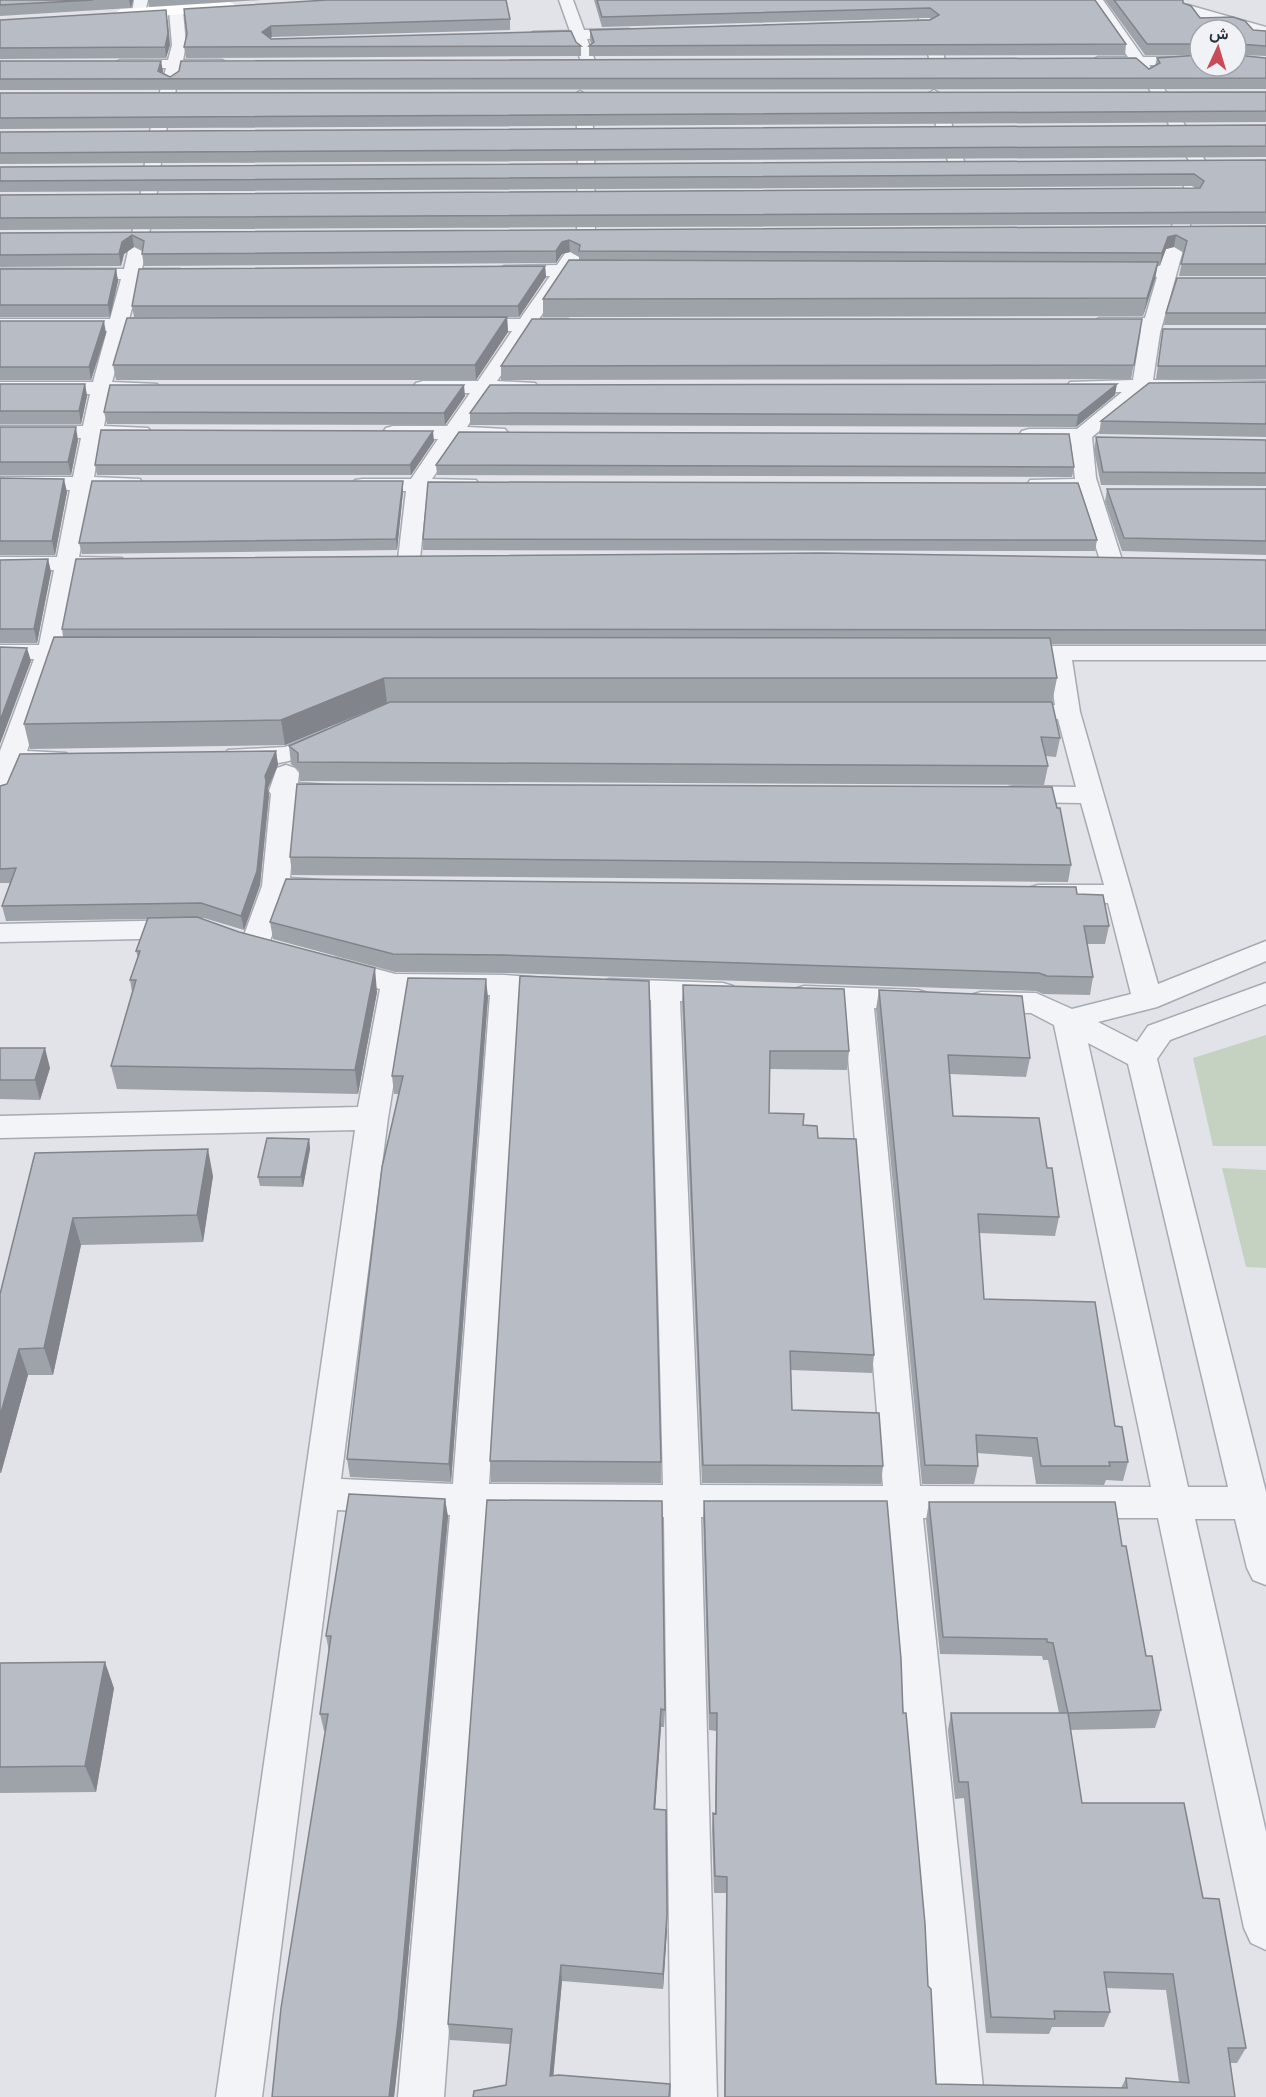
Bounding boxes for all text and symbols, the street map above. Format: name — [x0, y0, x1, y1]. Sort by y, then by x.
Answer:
north arrow — [1188, 18, 1248, 78]
text: ش — [1209, 23, 1229, 44]

